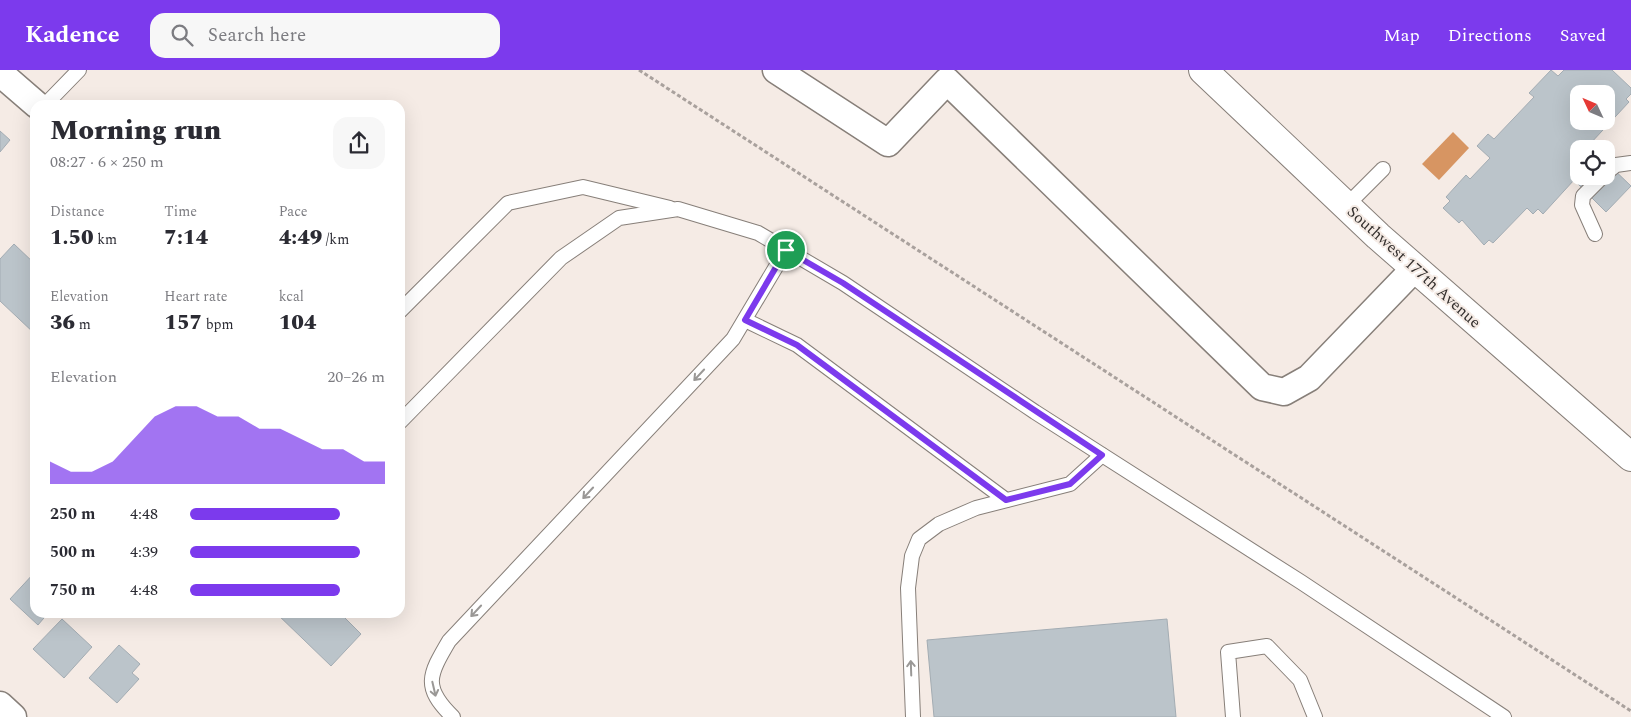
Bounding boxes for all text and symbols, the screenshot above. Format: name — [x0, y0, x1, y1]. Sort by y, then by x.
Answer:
search box — [150, 13, 500, 58]
text: Kadence — [25, 17, 120, 53]
icon: search — [168, 21, 196, 49]
text: Search here — [208, 21, 306, 50]
text: Map — [1384, 22, 1420, 49]
text: Directions — [1448, 22, 1532, 49]
text: Saved — [1560, 22, 1606, 49]
north arrow — [1570, 85, 1615, 130]
map controls — [1570, 85, 1615, 185]
text: Morning run — [50, 109, 221, 152]
button: share — [333, 117, 385, 169]
button: locate — [1570, 140, 1615, 185]
text: 08:27 · 6 × 250 m — [50, 150, 164, 174]
street label: Southwest 177th Avenue — [1342, 200, 1486, 334]
text: Distance — [50, 201, 105, 222]
text: Time — [164, 201, 197, 222]
text: Pace — [279, 201, 308, 222]
text: 1.50 — [50, 222, 94, 254]
text: 7:14 — [164, 222, 208, 254]
text: 4:49 — [279, 222, 322, 254]
text: km — [94, 229, 117, 250]
text: /km — [322, 229, 349, 250]
pin — [765, 229, 807, 271]
icon: arrive — [772, 236, 800, 264]
text: Elevation — [50, 286, 109, 307]
text: Heart rate — [164, 286, 228, 307]
text: kcal — [279, 286, 304, 307]
text: 36 — [50, 307, 75, 339]
text: 157 — [164, 307, 202, 339]
text: 104 — [279, 307, 316, 339]
text: m — [75, 314, 91, 335]
text: bpm — [202, 314, 233, 335]
text: Elevation — [50, 365, 117, 389]
text: 20–26 m — [327, 365, 385, 389]
one-way arrow — [693, 368, 705, 381]
one-way arrow — [582, 486, 594, 499]
text: 250 m — [50, 502, 95, 526]
text: 4:48 — [130, 502, 158, 526]
text: 500 m — [50, 540, 95, 564]
text: 4:39 — [130, 540, 158, 564]
text: 750 m — [50, 578, 95, 602]
text: 4:48 — [130, 578, 158, 602]
one-way arrow — [470, 605, 482, 617]
one-way arrow — [907, 661, 916, 677]
one-way arrow — [430, 681, 439, 697]

